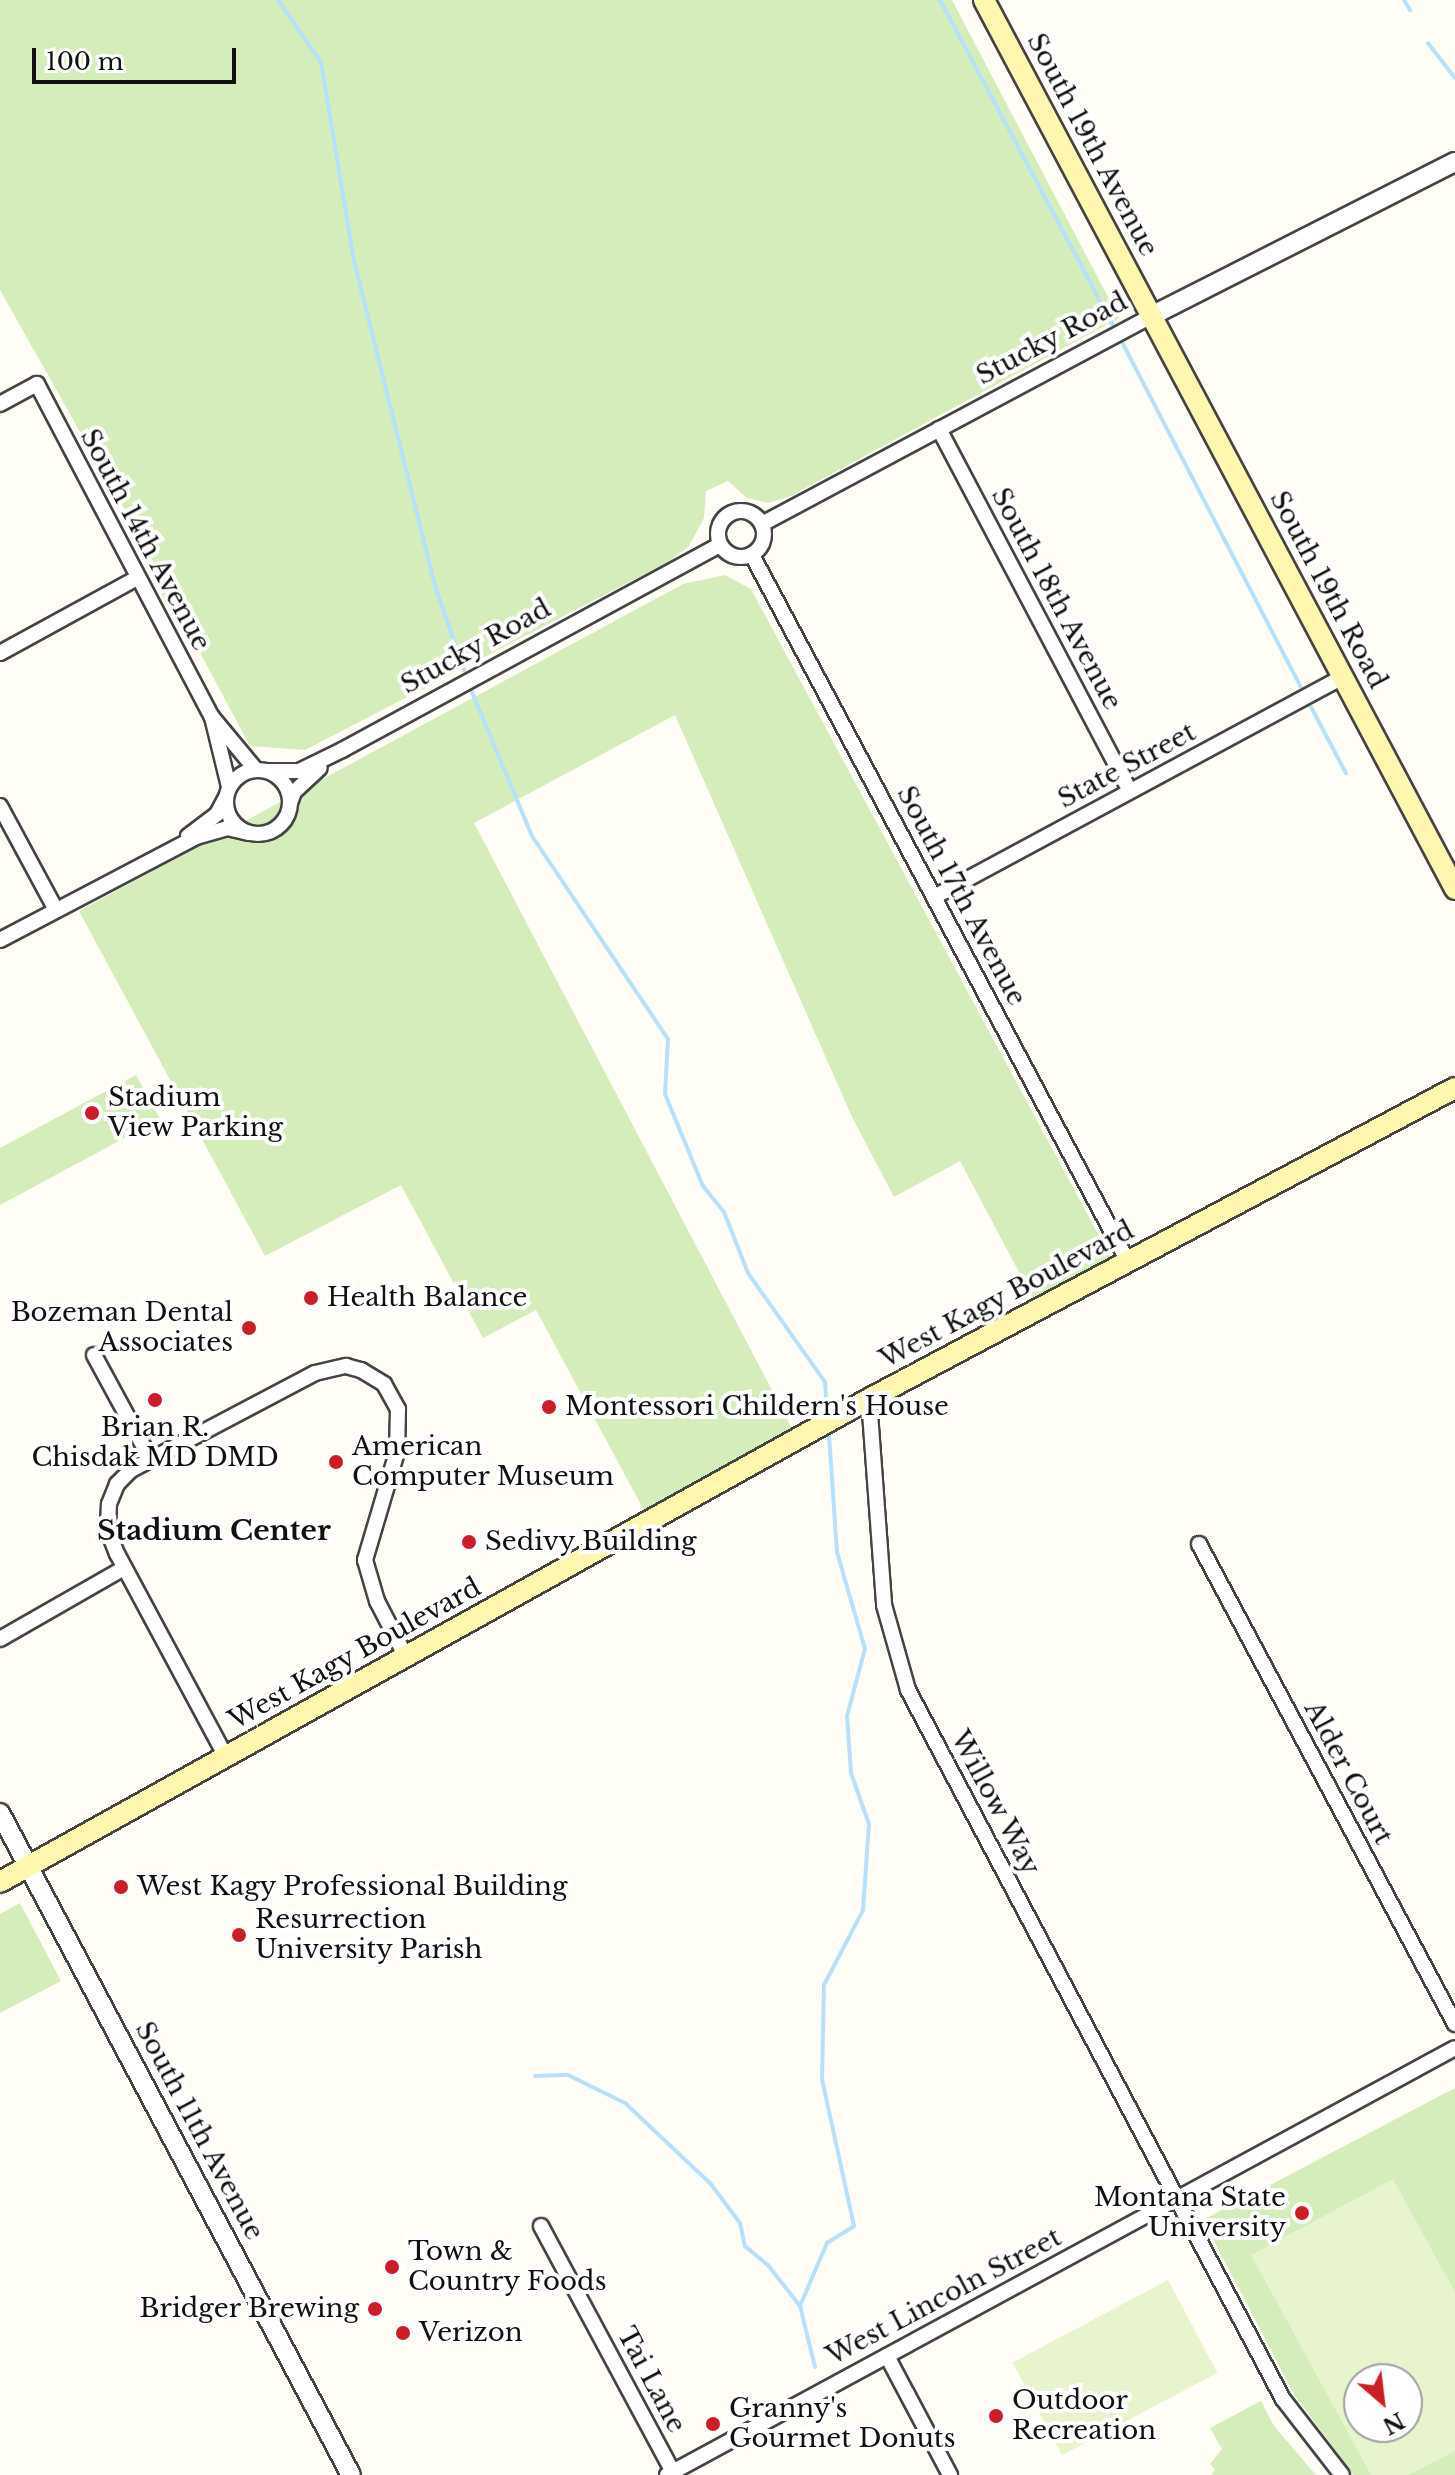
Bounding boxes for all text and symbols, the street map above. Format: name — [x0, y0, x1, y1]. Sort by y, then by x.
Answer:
street label: South 19th Avenue — [1020, 28, 1164, 262]
scale bar — [36, 32, 240, 82]
text: 100 m — [46, 47, 124, 76]
street label: Stucky Road — [971, 286, 1133, 392]
street label: South 14th Avenue — [73, 423, 217, 657]
street label: South 18th Avenue — [984, 482, 1128, 716]
street label: South 19th Road — [1263, 486, 1393, 694]
street label: Stucky Road — [395, 593, 557, 701]
street label: State Street — [1053, 717, 1201, 815]
street label: South 17th Avenue — [890, 780, 1032, 1012]
place label: Stadium View Parking — [108, 1082, 284, 1144]
marker: Stadium View Parking — [83, 1104, 101, 1122]
street label: West Kagy Boulevard — [874, 1215, 1140, 1375]
place label: Health Balance — [327, 1282, 527, 1314]
marker: Health Balance — [302, 1289, 320, 1307]
place label: Bozeman Dental Associates — [11, 1297, 233, 1358]
marker: Bozeman Dental Associates — [240, 1319, 258, 1337]
marker: Brian R. Chisdak MD DMD — [146, 1391, 164, 1409]
place label: Montessori Childern's House — [565, 1391, 949, 1423]
marker: Montessori Childern's House — [540, 1398, 558, 1416]
place label: Brian R. Chisdak MD DMD — [31, 1412, 279, 1474]
place label: American Computer Museum — [352, 1431, 615, 1492]
marker: American Computer Museum — [327, 1453, 345, 1471]
district label: Stadium Center — [97, 1514, 331, 1548]
place label: Sedivy Building — [485, 1526, 697, 1558]
marker: Sedivy Building — [460, 1533, 478, 1551]
street label: West Kagy Boulevard — [223, 1572, 487, 1736]
street label: Alder Court — [1297, 1696, 1399, 1850]
street label: Willow Way — [943, 1725, 1047, 1881]
place label: West Kagy Professional Building — [137, 1871, 568, 1903]
marker: West Kagy Professional Building — [112, 1878, 130, 1896]
place label: Resurrection University Parish — [255, 1904, 483, 1966]
marker: Resurrection University Parish — [230, 1926, 248, 1944]
street label: South 11th Avenue — [128, 2016, 270, 2246]
place label: Montana State University — [1094, 2182, 1286, 2244]
marker: Montana State University — [1293, 2204, 1311, 2222]
street label: West Lincoln Street — [821, 2222, 1067, 2372]
place label: Town & Country Foods — [408, 2236, 607, 2298]
marker: Town & Country Foods — [383, 2258, 401, 2276]
place label: Bridger Brewing — [139, 2293, 359, 2325]
marker: Bridger Brewing — [366, 2300, 384, 2318]
place label: Verizon — [419, 2317, 523, 2349]
street label: Tai Lane — [610, 2322, 692, 2438]
marker: Verizon — [394, 2324, 412, 2342]
north arrow — [1343, 2363, 1423, 2443]
place label: Outdoor Recreation — [1012, 2385, 1156, 2446]
place label: Granny's Gourmet Donuts — [729, 2393, 955, 2454]
text: N — [1378, 2406, 1409, 2440]
marker: Outdoor Recreation — [987, 2407, 1005, 2425]
marker: Granny's Gourmet Donuts — [704, 2415, 722, 2433]

